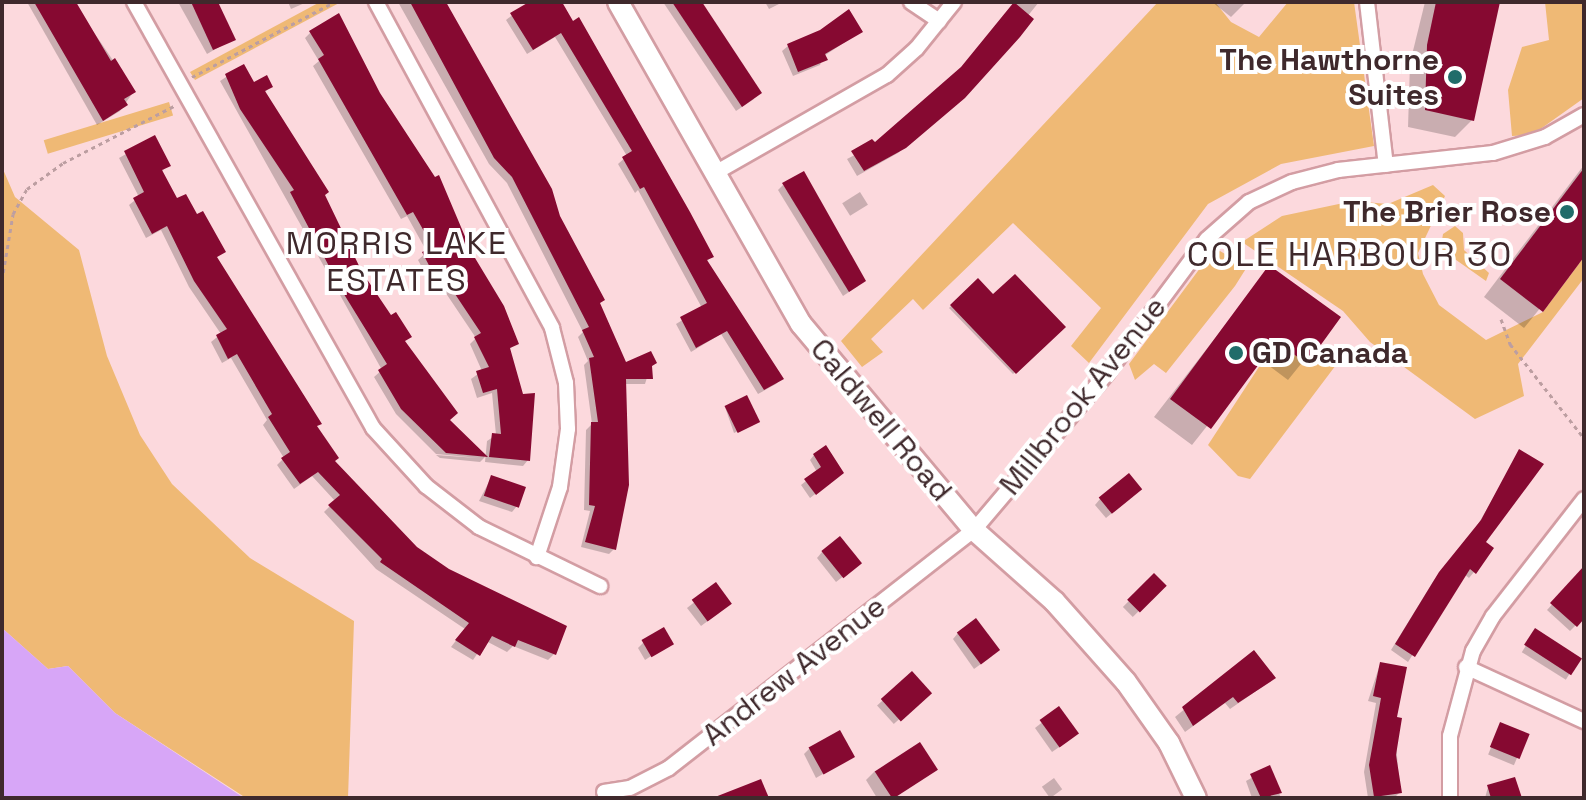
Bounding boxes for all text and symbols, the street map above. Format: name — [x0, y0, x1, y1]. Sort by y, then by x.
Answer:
place label: The Hawthorne Suites — [1219, 42, 1439, 112]
marker: The Hawthorne Suites — [1446, 68, 1464, 86]
place label: The Brier Rose — [1343, 194, 1551, 230]
marker: The Brier Rose — [1558, 203, 1576, 221]
district label: MORRIS LAKE ESTATES — [286, 225, 508, 300]
district label: COLE HARBOUR 30 — [1187, 235, 1513, 275]
street label: Millbrook Avenue — [992, 289, 1174, 503]
street label: Caldwell Road — [803, 332, 959, 508]
place label: GD Canada — [1252, 335, 1408, 371]
marker: GD Canada — [1227, 344, 1245, 362]
street label: Andrew Avenue — [695, 588, 893, 754]

